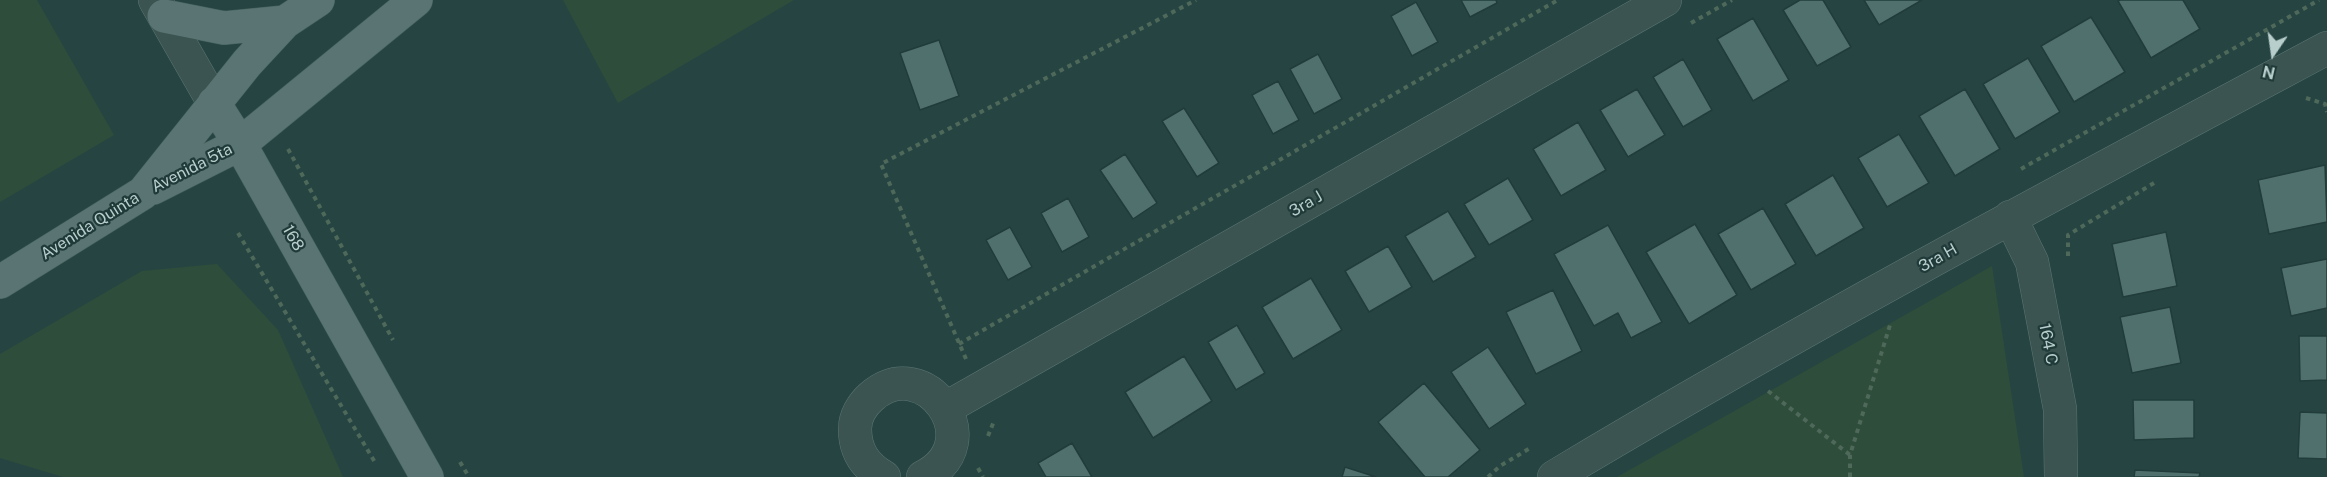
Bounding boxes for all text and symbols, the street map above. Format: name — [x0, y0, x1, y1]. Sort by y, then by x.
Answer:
north arrow — [2243, 24, 2303, 84]
text: N — [2261, 61, 2277, 83]
street label: Avenida 5ta — [148, 139, 236, 197]
street label: 3ra J — [1286, 187, 1326, 221]
street label: Avenida Quinta — [37, 188, 143, 264]
street label: 168 — [278, 222, 308, 254]
street label: 3ra H — [1915, 240, 1961, 276]
street label: 164 C — [2035, 322, 2061, 366]

